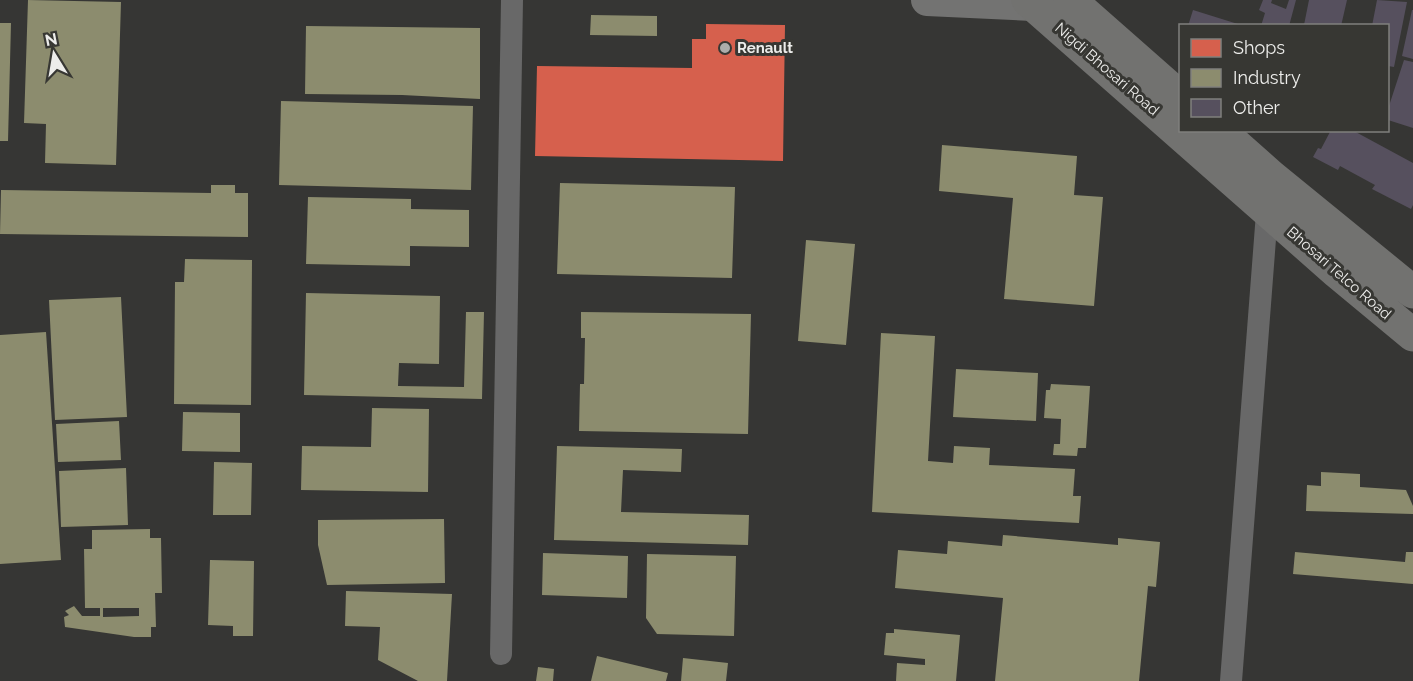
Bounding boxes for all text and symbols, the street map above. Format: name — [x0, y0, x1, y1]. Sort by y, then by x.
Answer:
street label: Nigdi Bhosari Road — [1051, 19, 1163, 119]
north arrow — [24, 24, 84, 84]
legend — [1179, 24, 1389, 132]
text: N — [43, 29, 59, 50]
text: Shops — [1233, 37, 1285, 58]
place label: Renault — [737, 39, 793, 57]
marker: Renault — [718, 41, 732, 55]
text: Industry — [1233, 67, 1301, 88]
text: Other — [1233, 97, 1281, 118]
street label: Bhosari Telco Road — [1283, 223, 1395, 323]

